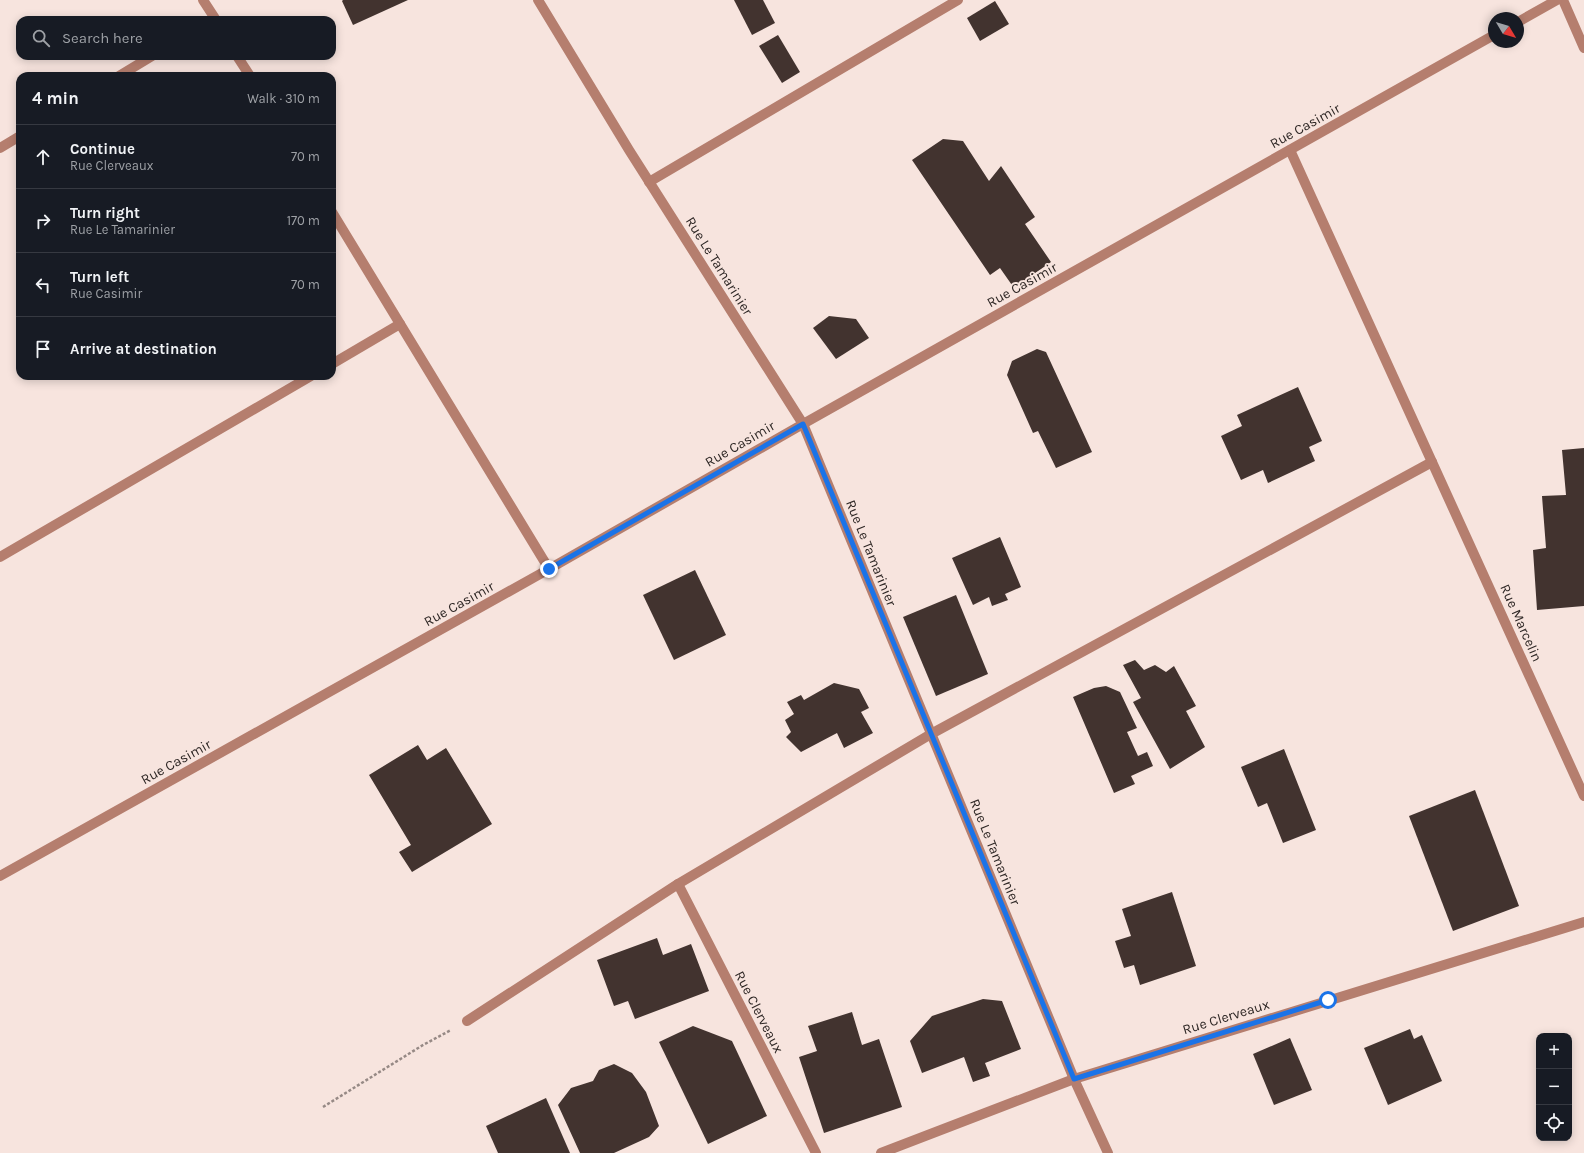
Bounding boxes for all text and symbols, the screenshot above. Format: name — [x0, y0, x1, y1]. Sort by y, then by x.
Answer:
north arrow — [1488, 12, 1524, 48]
search box — [16, 16, 336, 60]
icon: search — [30, 27, 52, 49]
text: Search here — [62, 29, 143, 47]
text: 4 min — [32, 88, 79, 108]
text: Walk · 310 m — [247, 91, 320, 106]
street label: Rue Casimir — [1267, 99, 1344, 152]
text: Continue — [70, 140, 135, 158]
icon: ahead — [32, 146, 54, 168]
text: 70 m — [291, 149, 320, 164]
text: Rue Clerveaux — [70, 158, 153, 173]
text: Turn right — [70, 204, 140, 222]
icon: right — [32, 210, 54, 232]
text: 170 m — [287, 213, 320, 228]
street label: Rue Le Tamarinier — [682, 214, 757, 319]
text: Rue Le Tamarinier — [70, 222, 175, 237]
street label: Rue Casimir — [984, 258, 1061, 311]
text: Turn left — [70, 268, 129, 286]
icon: left — [32, 274, 54, 296]
text: 70 m — [291, 277, 320, 292]
text: Rue Casimir — [70, 286, 142, 301]
icon: arrive — [32, 338, 54, 360]
text: Arrive at destination — [70, 340, 217, 358]
street label: Rue Casimir — [702, 417, 779, 471]
street label: Rue Le Tamarinier — [842, 497, 900, 609]
route end — [540, 560, 558, 578]
street label: Rue Casimir — [421, 577, 498, 630]
street label: Rue Marcelin — [1496, 582, 1546, 664]
street label: Rue Casimir — [138, 735, 215, 788]
street label: Rue Le Tamarinier — [966, 796, 1024, 908]
street label: Rue Clerveaux — [731, 968, 787, 1056]
route start — [1319, 991, 1337, 1009]
street label: Rue Clerveaux — [1181, 996, 1271, 1038]
map controls — [1536, 1033, 1572, 1141]
button: + — [1536, 1033, 1572, 1069]
button: − — [1536, 1069, 1572, 1105]
button: locate — [1536, 1105, 1572, 1141]

